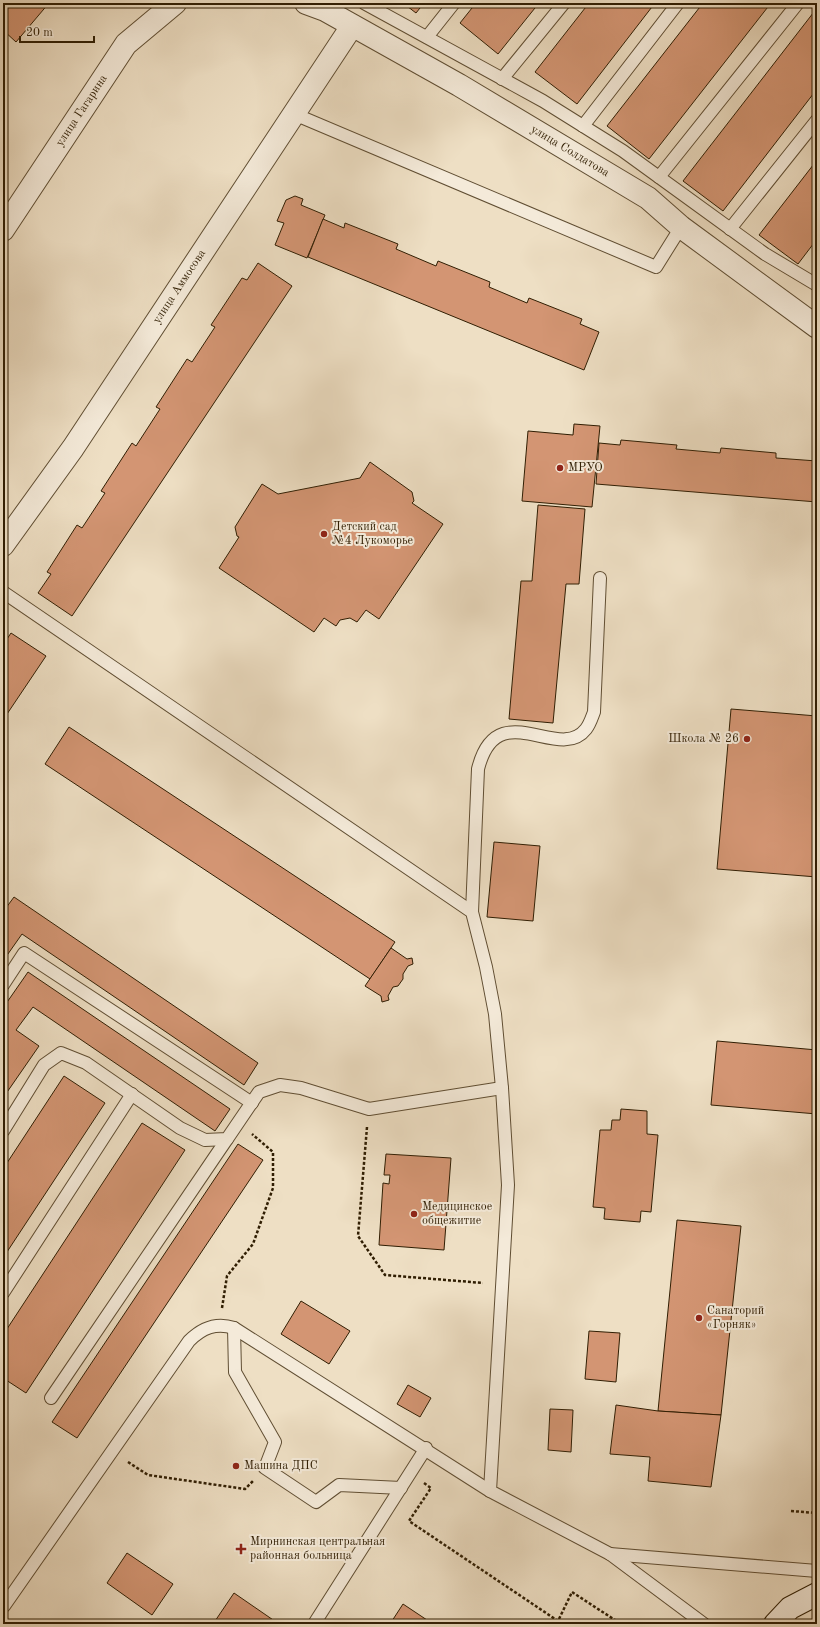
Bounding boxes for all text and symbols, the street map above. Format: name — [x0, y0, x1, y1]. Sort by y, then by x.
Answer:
scale bar — [20, 18, 94, 44]
text: 20 m — [26, 27, 53, 39]
street label: улица Гагарина — [54, 73, 110, 149]
street label: улица Солдатова — [528, 123, 611, 179]
street label: улица Аммосова — [151, 247, 208, 326]
place label: МРУО — [568, 462, 603, 474]
marker: МРУО — [555, 463, 565, 473]
place label: Детский сад №4 Лукоморье — [332, 521, 413, 547]
marker: Детский сад №4 Лукоморье — [319, 529, 329, 539]
place label: Школа № 26 — [668, 733, 739, 745]
marker: Школа № 26 — [742, 734, 752, 744]
place label: Медицинское общежитие — [422, 1201, 493, 1227]
marker: Медицинское общежитие — [409, 1209, 419, 1219]
place label: Санаторий «Горняк» — [707, 1305, 764, 1331]
marker: Санаторий «Горняк» — [694, 1313, 704, 1323]
place label: Машина ДПС — [244, 1460, 318, 1472]
marker: Машина ДПС — [231, 1461, 241, 1471]
place label: Мирнинская центральная районная больница — [250, 1536, 385, 1562]
marker: Мирнинская центральная районная больница — [235, 1543, 247, 1555]

